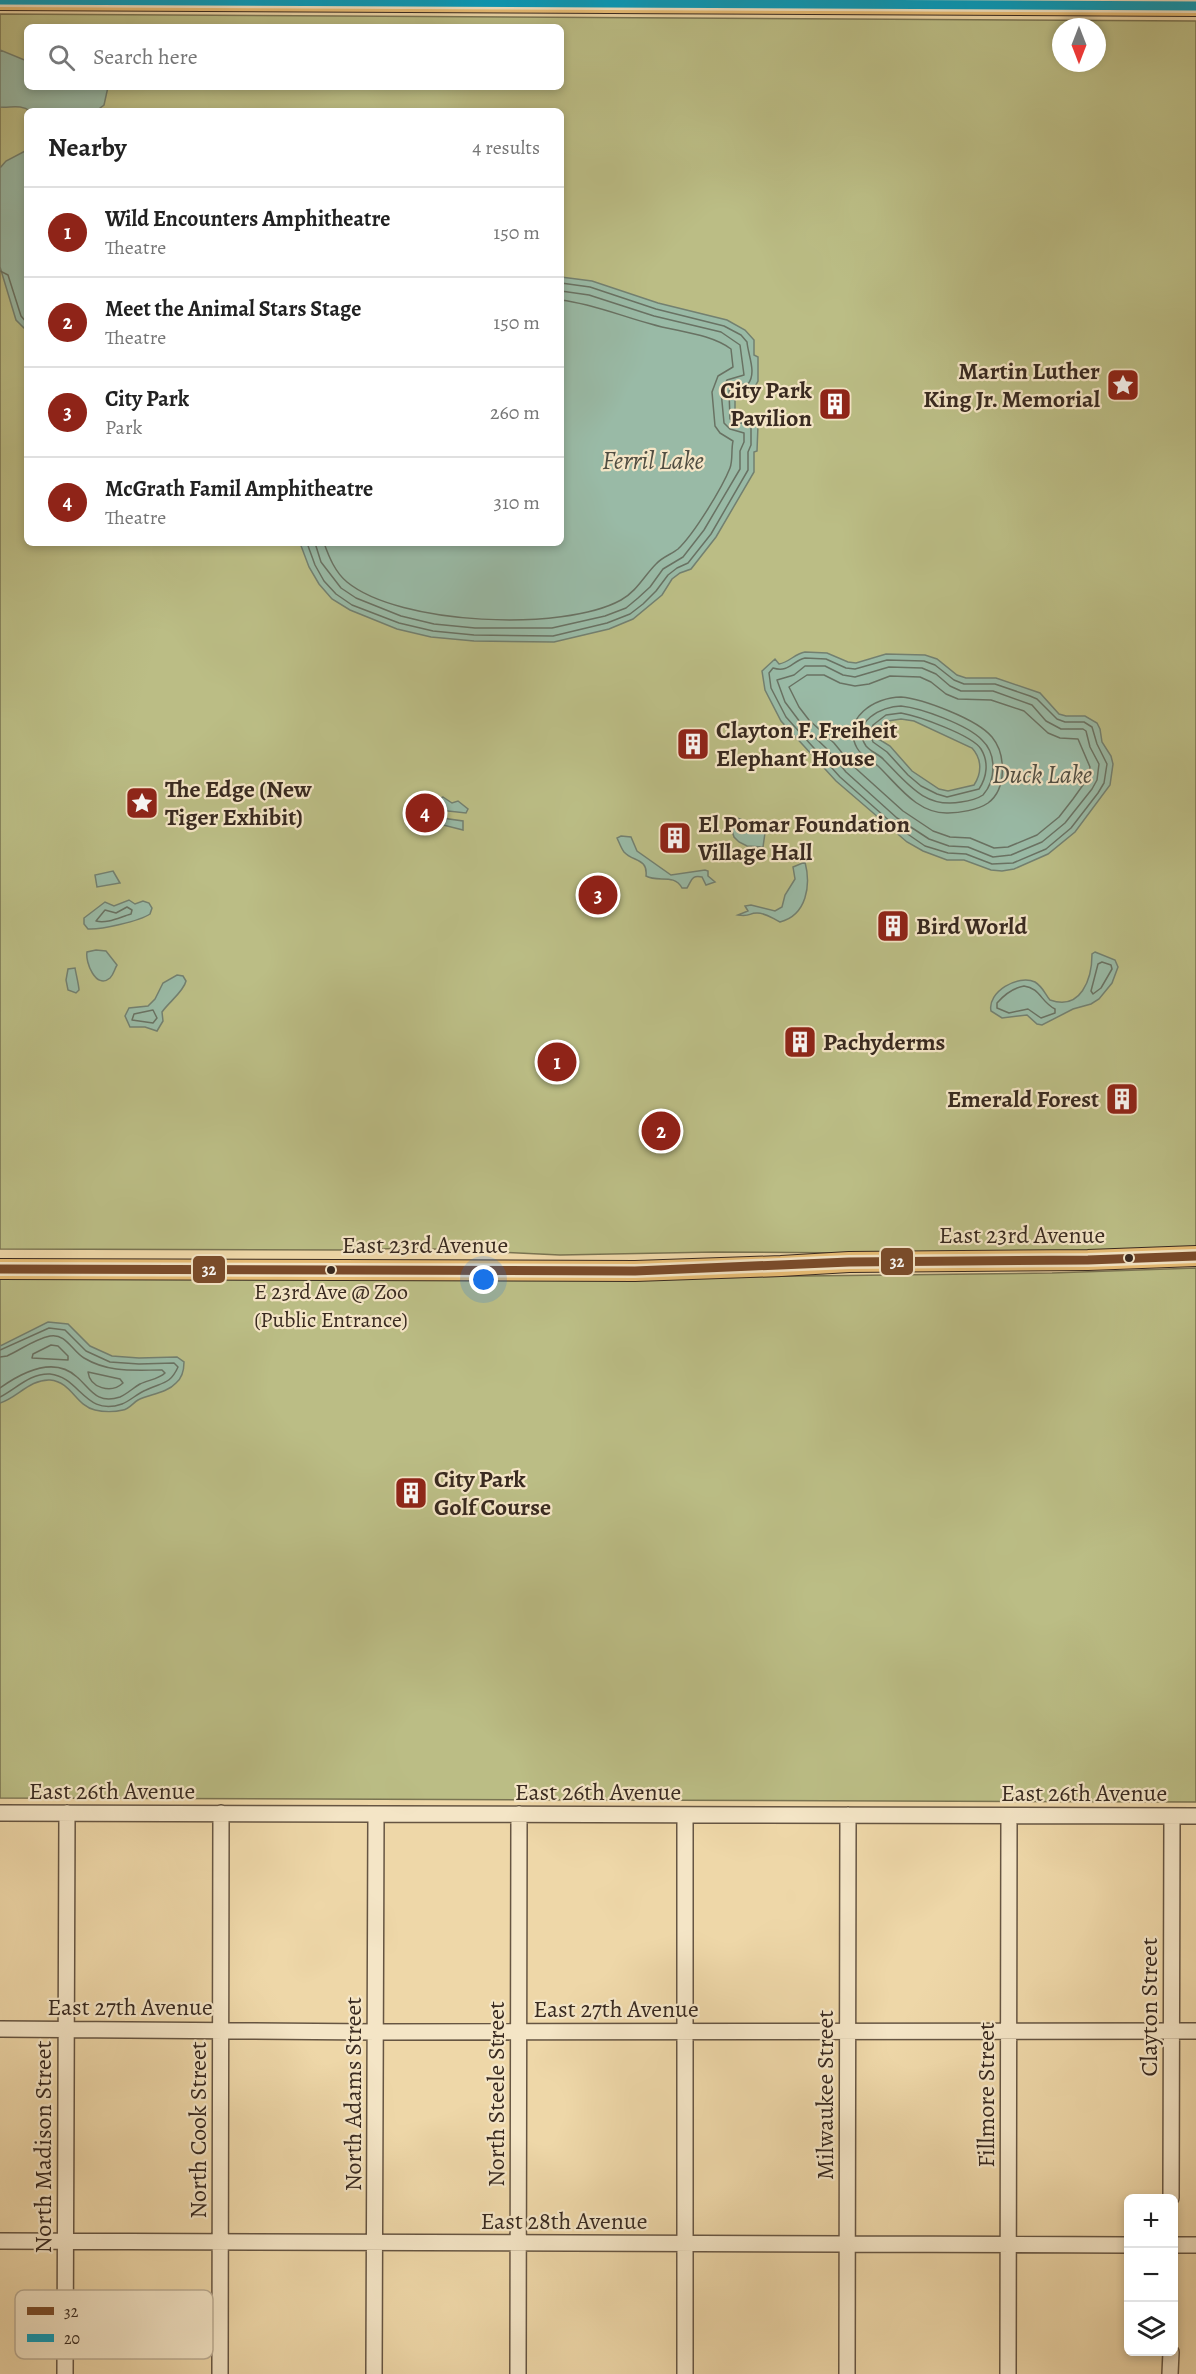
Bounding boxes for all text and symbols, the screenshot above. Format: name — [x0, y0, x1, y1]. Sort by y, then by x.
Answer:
north arrow — [1052, 18, 1106, 72]
search box — [24, 24, 564, 90]
icon: search — [45, 41, 78, 74]
text: Search here — [93, 42, 198, 72]
text: Nearby — [48, 130, 127, 165]
text: 4 results — [472, 134, 540, 161]
text: Wild Encounters Amphitheatre — [105, 204, 390, 234]
text: 1 — [64, 219, 71, 246]
text: 150 m — [493, 219, 540, 246]
text: Theatre — [105, 234, 166, 261]
text: Meet the Animal Stars Stage — [105, 294, 361, 324]
text: 2 — [63, 309, 72, 336]
text: 150 m — [493, 309, 540, 336]
text: Theatre — [105, 324, 166, 351]
place label: Martin Luther King Jr. Memorial — [923, 355, 1101, 415]
place icon: Martin Luther King Jr. Memorial — [1105, 367, 1141, 403]
place label: City Park Pavilion — [720, 374, 813, 434]
text: City Park — [105, 384, 189, 414]
building icon: City Park Pavilion — [817, 386, 853, 422]
text: 3 — [63, 399, 72, 426]
text: 260 m — [490, 399, 540, 426]
text: Park — [105, 414, 143, 441]
water label: Ferril Lake — [602, 443, 704, 478]
text: McGrath Famil Amphitheatre — [105, 474, 373, 504]
text: 4 — [63, 489, 72, 516]
text: 310 m — [494, 489, 540, 516]
text: Theatre — [105, 504, 166, 531]
place label: Clayton F. Freiheit Elephant House — [716, 714, 897, 774]
building icon: Clayton F. Freiheit Elephant House — [675, 726, 711, 762]
water label: Duck Lake — [992, 757, 1092, 792]
place label: The Edge (New Tiger Exhibit) — [165, 773, 312, 833]
place icon: The Edge (New Tiger Exhibit) — [124, 785, 160, 821]
pin: 4 — [406, 790, 444, 836]
place label: El Pomar Foundation Village Hall — [697, 808, 910, 868]
building icon: El Pomar Foundation Village Hall — [657, 820, 693, 856]
pin: 3 — [578, 872, 618, 918]
building icon: Bird World — [875, 908, 911, 944]
place label: Bird World — [916, 910, 1027, 942]
building icon: Pachyderms — [782, 1024, 818, 1060]
place label: Pachyderms — [823, 1026, 945, 1058]
pin: 1 — [538, 1040, 576, 1084]
building icon: Emerald Forest — [1104, 1081, 1140, 1117]
place label: Emerald Forest — [947, 1083, 1099, 1115]
pin: 2 — [642, 1108, 680, 1154]
street label: East 23rd Avenue — [939, 1219, 1105, 1251]
street label: East 23rd Avenue — [342, 1229, 508, 1261]
line badge: 32 — [880, 1247, 914, 1276]
text: 32 — [890, 1251, 905, 1273]
unlabelled marker — [1123, 1252, 1135, 1264]
line badge: 32 — [192, 1255, 226, 1284]
text: 32 — [202, 1259, 217, 1281]
marker: E 23rd Ave @ Zoo (Public Entrance) — [325, 1264, 337, 1276]
your location — [469, 1265, 498, 1294]
place label: E 23rd Ave @ Zoo (Public Entrance) — [254, 1277, 408, 1335]
place label: City Park Golf Course — [434, 1463, 551, 1523]
building icon: City Park Golf Course — [393, 1475, 429, 1511]
street label: East 26th Avenue — [29, 1775, 195, 1807]
street label: East 26th Avenue — [515, 1776, 681, 1808]
street label: East 26th Avenue — [1001, 1777, 1167, 1809]
street label: Clayton Street — [1133, 1937, 1165, 2077]
street label: East 27th Avenue — [47, 1991, 213, 2023]
street label: East 27th Avenue — [533, 1993, 699, 2025]
street label: North Adams Street — [337, 1997, 369, 2191]
street label: North Steele Street — [480, 2001, 512, 2187]
street label: Milwaukee Street — [809, 2010, 841, 2180]
street label: Fillmore Street — [970, 2022, 1002, 2168]
street label: North Madison Street — [27, 2040, 59, 2253]
street label: North Cook Street — [182, 2041, 214, 2219]
map controls — [1124, 2194, 1178, 2356]
button: + — [1124, 2194, 1178, 2248]
street label: East 28th Avenue — [480, 2205, 648, 2237]
button: − — [1124, 2248, 1178, 2302]
legend — [15, 2290, 213, 2359]
text: 32 — [64, 2301, 79, 2323]
button: layers — [1124, 2302, 1178, 2356]
text: 20 — [64, 2328, 80, 2350]

